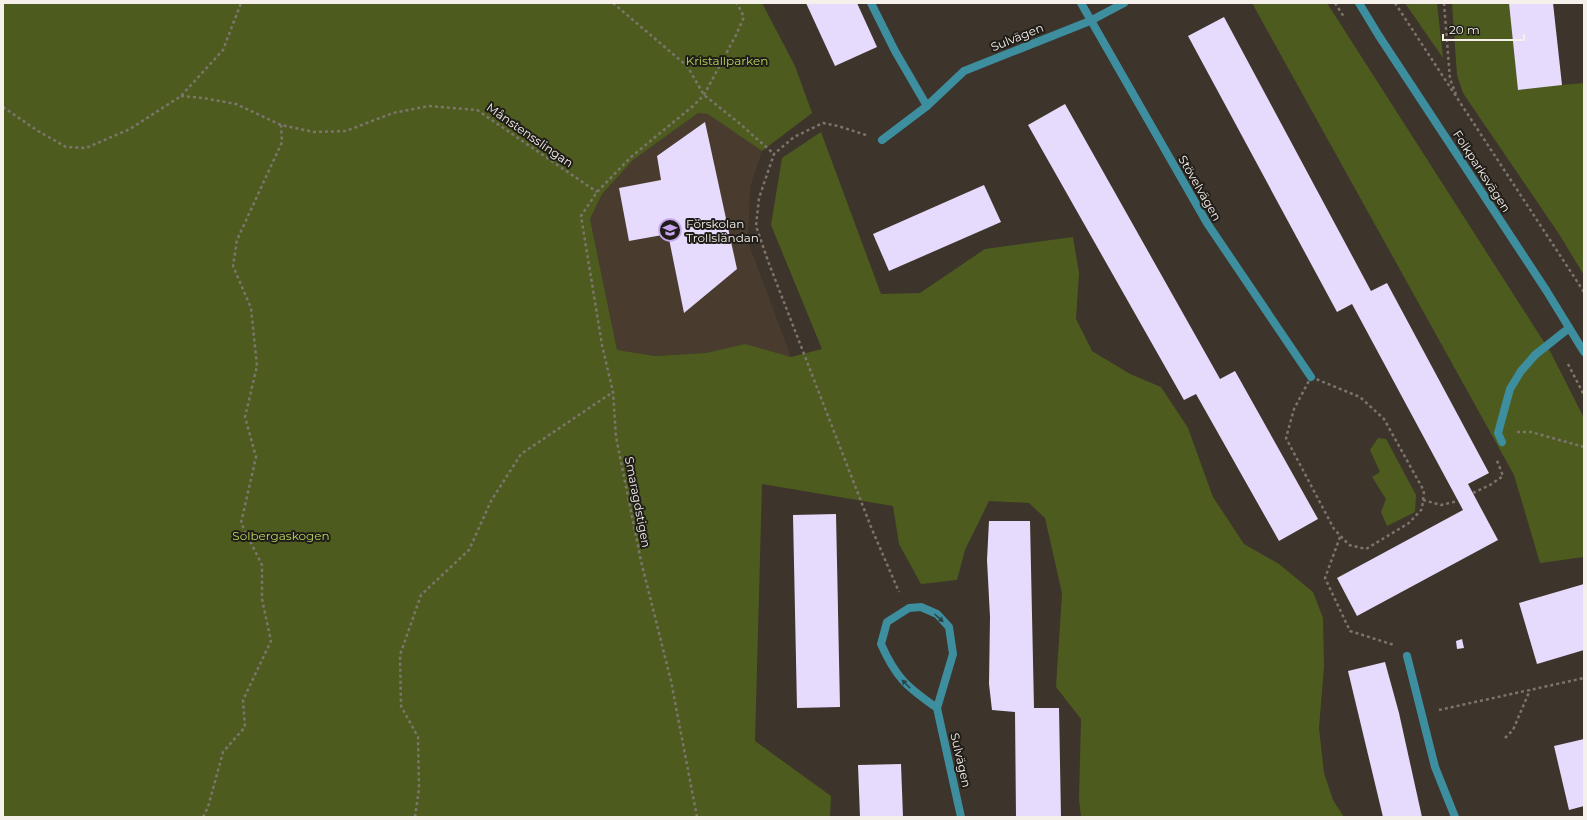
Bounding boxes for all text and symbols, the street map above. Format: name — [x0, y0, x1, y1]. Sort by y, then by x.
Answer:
scale bar — [1443, 16, 1524, 42]
street label: Sulvägen — [988, 20, 1046, 54]
text: 20 m — [1449, 22, 1480, 37]
park label: Kristallparken — [686, 53, 768, 68]
street label: Månstensslingan — [484, 100, 576, 170]
street label: Folkparksvägen — [1450, 127, 1514, 215]
street label: Stövelvägen — [1175, 153, 1225, 223]
place label: Förskolan Trollsländan — [686, 216, 759, 245]
school or university icon: Förskolan Trollsländan — [657, 217, 683, 243]
street label: Smaragdstigen — [622, 455, 654, 549]
park label: Solbergaskogen — [232, 528, 330, 543]
one-way arrow — [934, 613, 944, 622]
one-way arrow — [901, 679, 911, 689]
street label: Sulvägen — [947, 731, 975, 789]

